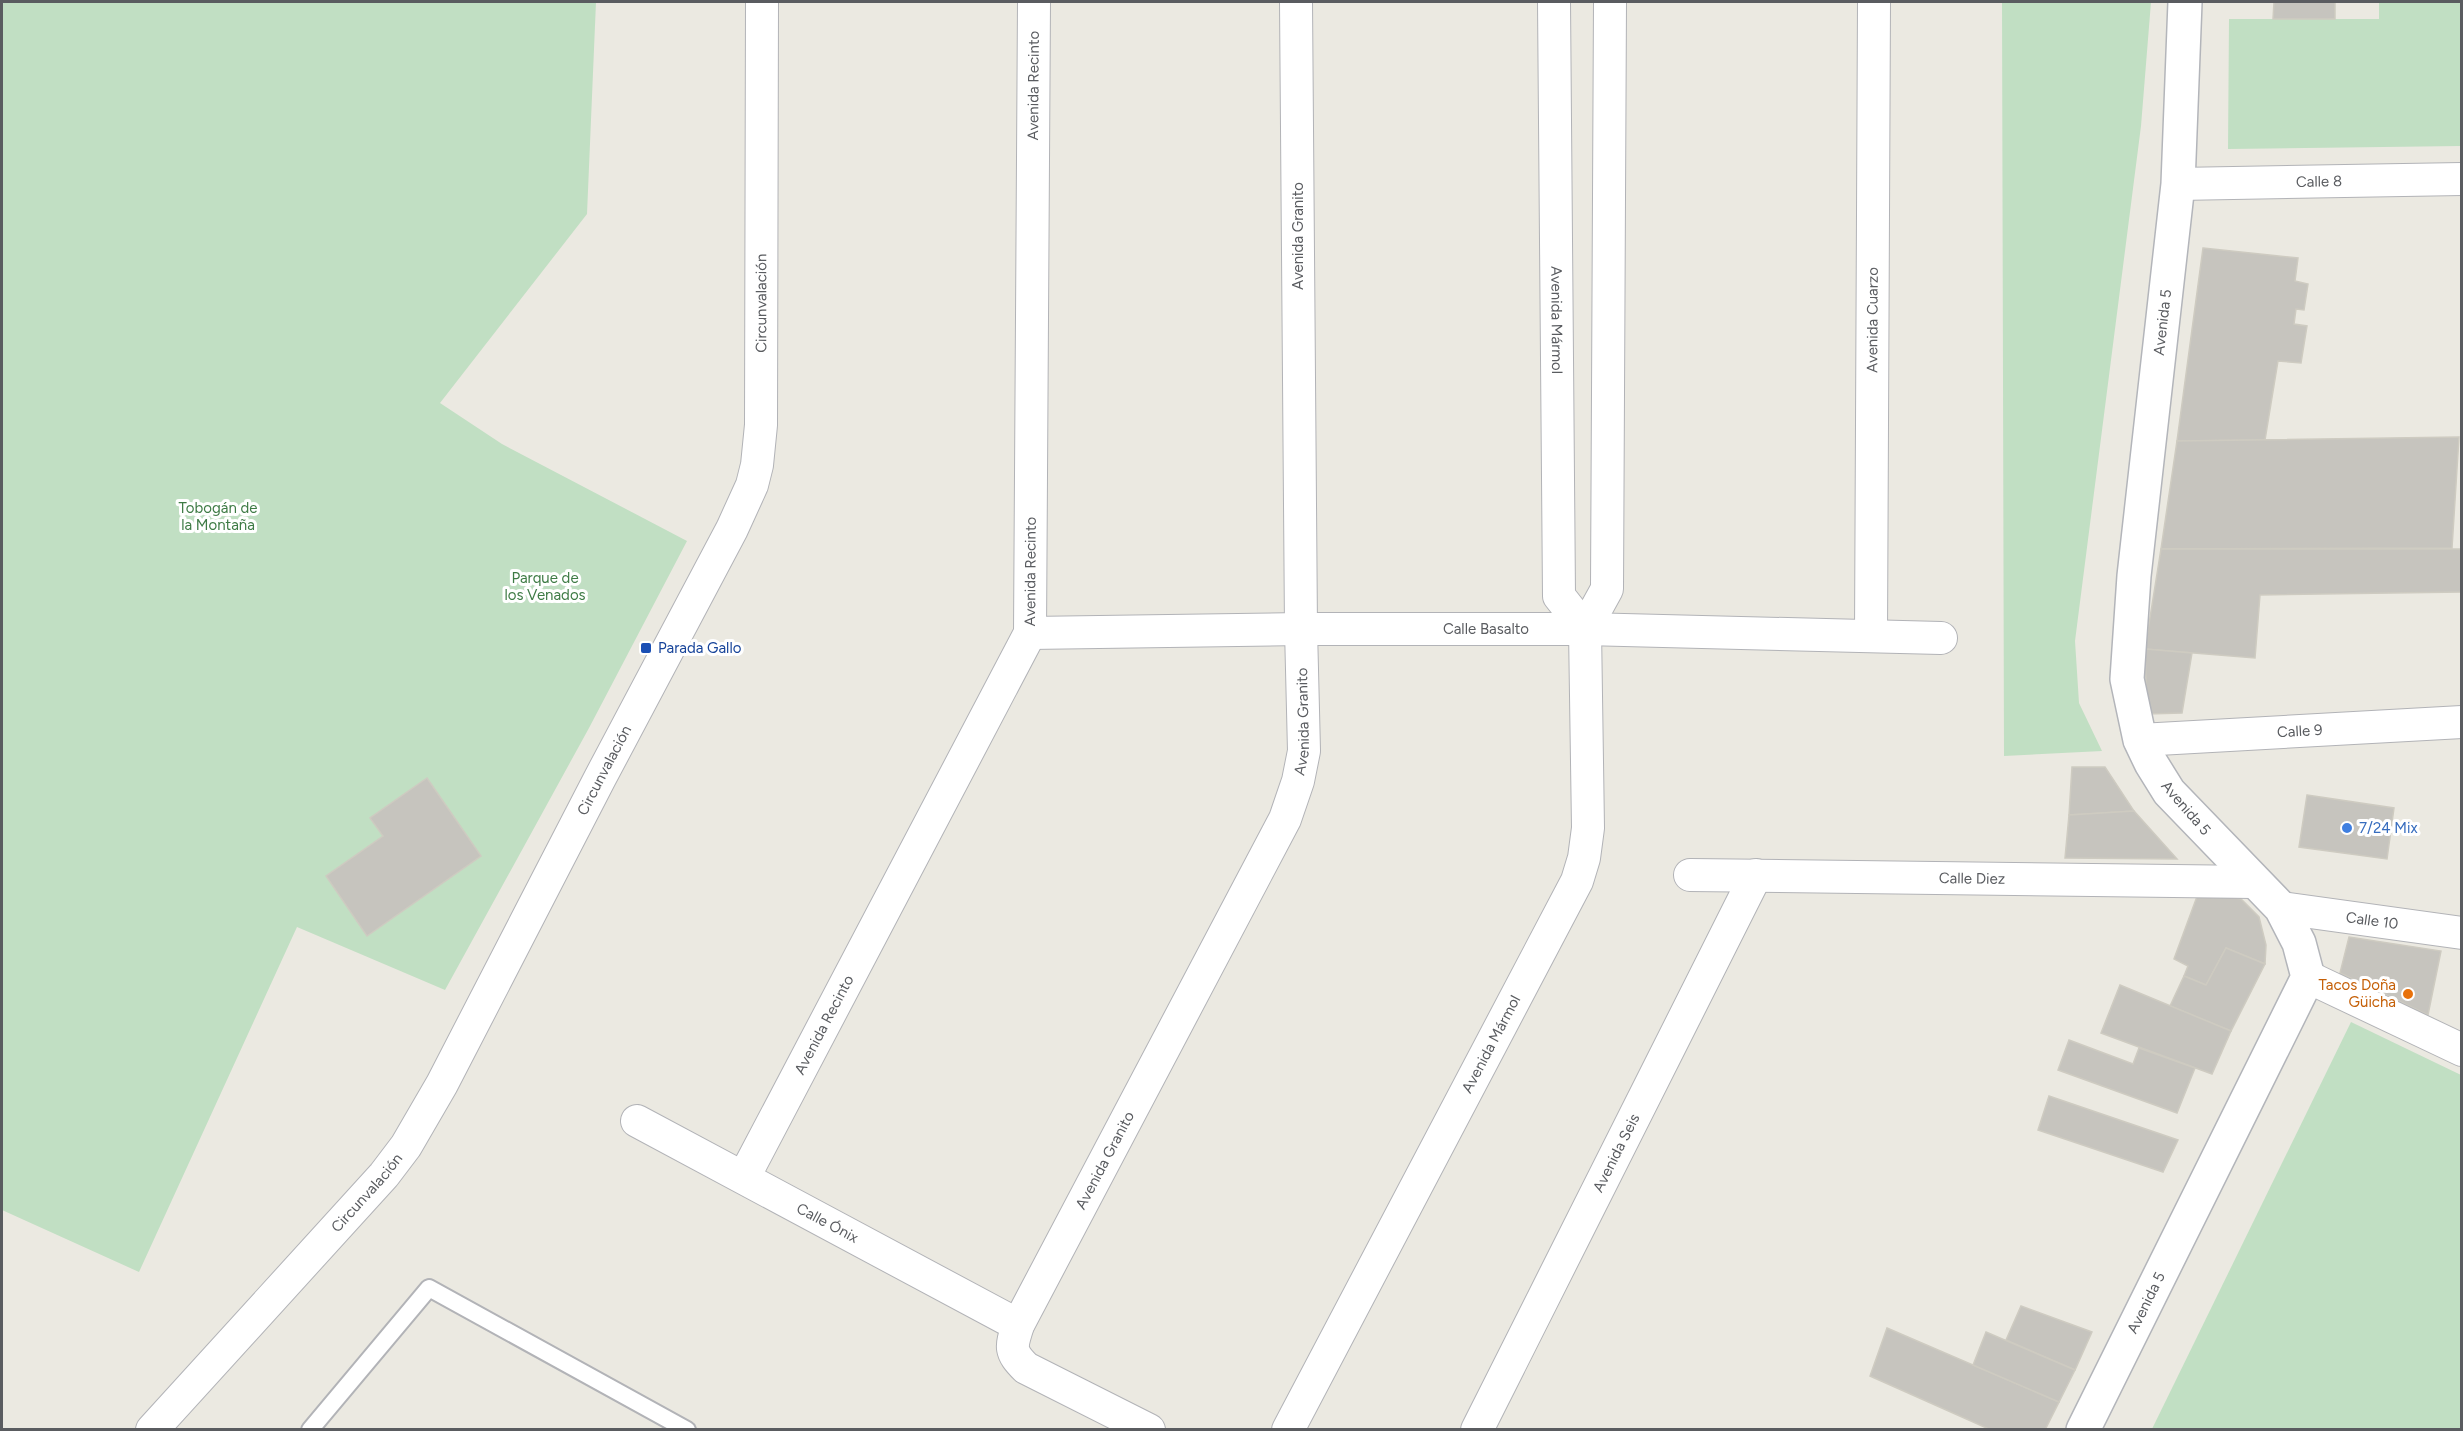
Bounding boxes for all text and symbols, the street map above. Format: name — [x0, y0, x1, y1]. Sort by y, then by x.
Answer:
street label: Avenida Recinto — [1024, 30, 1043, 141]
street label: Calle 8 — [2296, 172, 2342, 191]
street label: Avenida Granito — [1289, 182, 1307, 290]
street label: Circunvalación — [752, 254, 770, 353]
street label: Avenida Mármol — [1547, 266, 1566, 374]
street label: Avenida Cuarzo — [1863, 267, 1882, 373]
street label: Avenida 5 — [2150, 288, 2175, 356]
park label: Tobogán de la Montaña — [178, 499, 258, 534]
street label: Avenida Recinto — [1021, 516, 1040, 627]
park label: Parque de los Venados — [504, 569, 586, 604]
street label: Calle Basalto — [1443, 620, 1529, 638]
place label: Parada Gallo — [658, 639, 742, 657]
marker: Parada Gallo — [639, 641, 653, 655]
street label: Avenida Granito — [1290, 667, 1313, 777]
street label: Calle 9 — [2277, 721, 2323, 741]
street label: Circunvalación — [573, 722, 635, 818]
street label: Avenida 5 — [2157, 777, 2215, 839]
place label: 7/24 Mix — [2359, 819, 2418, 837]
marker: 7/24 Mix — [2340, 821, 2354, 835]
street label: Calle Diez — [1939, 869, 2005, 888]
street label: Calle 10 — [2345, 908, 2400, 933]
street label: Avenida Recinto — [791, 972, 858, 1078]
place label: Tacos Doña Güicha — [2318, 976, 2396, 1011]
marker: Tacos Doña Güicha — [2401, 987, 2415, 1001]
street label: Avenida Mármol — [1458, 992, 1524, 1096]
street label: Avenida Granito — [1072, 1108, 1138, 1212]
street label: Avenida Seis — [1589, 1111, 1644, 1195]
street label: Circunvalación — [327, 1150, 406, 1236]
street label: Calle Ónix — [793, 1199, 861, 1247]
street label: Avenida 5 — [2123, 1269, 2169, 1337]

